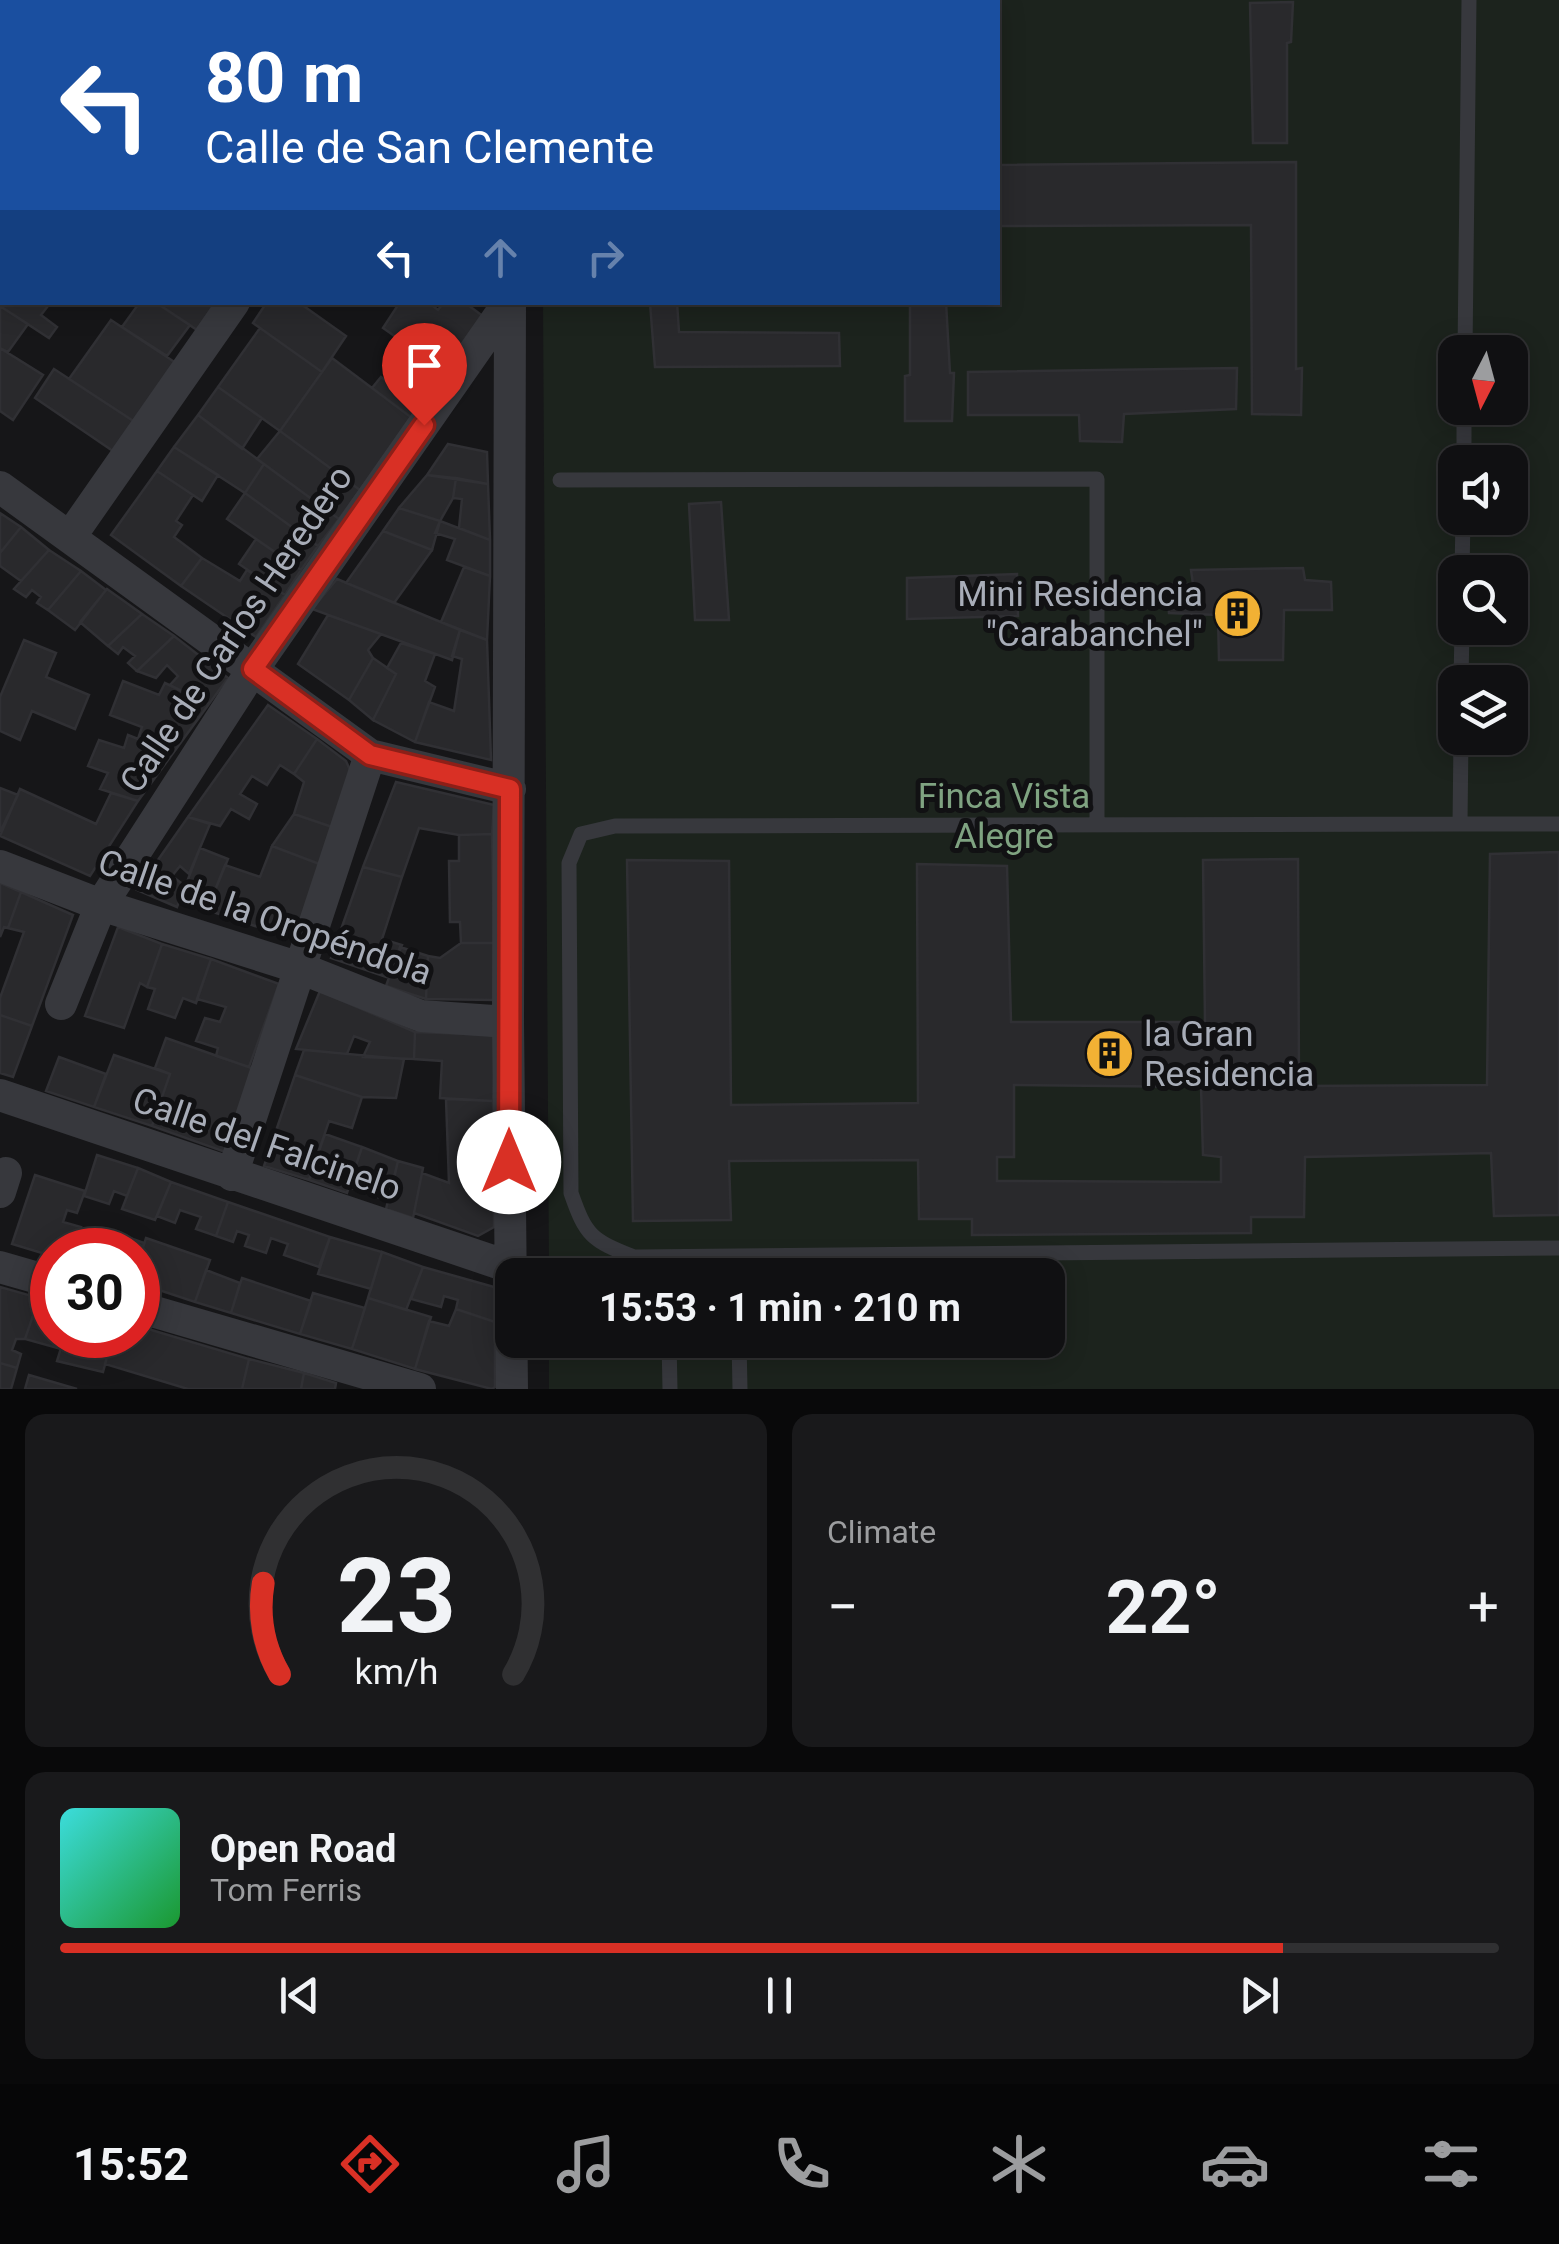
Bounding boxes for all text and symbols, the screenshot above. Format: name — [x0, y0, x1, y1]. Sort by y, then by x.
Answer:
text: 80 m — [205, 37, 363, 119]
icon: left — [40, 40, 170, 170]
text: Calle de San Clemente — [205, 121, 654, 174]
icon: left — [368, 230, 423, 285]
icon: ahead — [473, 230, 528, 285]
icon: right — [578, 230, 633, 285]
pin — [382, 323, 467, 426]
north arrow — [1438, 335, 1528, 425]
map controls — [1438, 335, 1528, 755]
icon: arrive — [397, 338, 452, 393]
button: sound — [1438, 445, 1528, 535]
street label: Calle de Carlos Heredero — [112, 458, 361, 800]
button: search — [1438, 555, 1528, 645]
place label: Mini Residencia "Carabanchel" — [957, 574, 1203, 655]
building icon: Mini Residencia "Carabanchel" — [1212, 588, 1264, 640]
button: layers — [1438, 665, 1528, 755]
park label: Finca Vista Alegre — [918, 776, 1090, 857]
street label: Calle de la Oropéndola — [93, 841, 437, 994]
place label: la Gran Residencia — [1144, 1014, 1314, 1095]
building icon: la Gran Residencia — [1083, 1028, 1135, 1080]
street label: Calle del Falcinelo — [127, 1079, 406, 1210]
position arrow — [457, 1110, 561, 1214]
speed limit sign: 30 — [30, 1228, 160, 1358]
text: 15:53 · 1 min · 210 m — [599, 1286, 961, 1330]
text: Climate — [827, 1513, 936, 1551]
text: 23 — [336, 1536, 456, 1657]
text: 22° — [1105, 1563, 1221, 1651]
text: − — [827, 1575, 858, 1639]
text: + — [1468, 1575, 1499, 1639]
text: km/h — [354, 1651, 438, 1693]
text: Open Road — [210, 1827, 396, 1871]
text: Tom Ferris — [210, 1871, 362, 1909]
icon: previous — [272, 1968, 327, 2023]
icon: pause — [752, 1968, 807, 2023]
icon: next — [1232, 1968, 1287, 2023]
icon: directions — [335, 2129, 405, 2199]
icon: music — [551, 2129, 621, 2199]
icon: phone — [767, 2129, 837, 2199]
icon: climate — [984, 2129, 1054, 2199]
icon: car — [1200, 2129, 1270, 2199]
icon: filters — [1416, 2129, 1486, 2199]
text: 15:52 — [73, 2138, 189, 2191]

